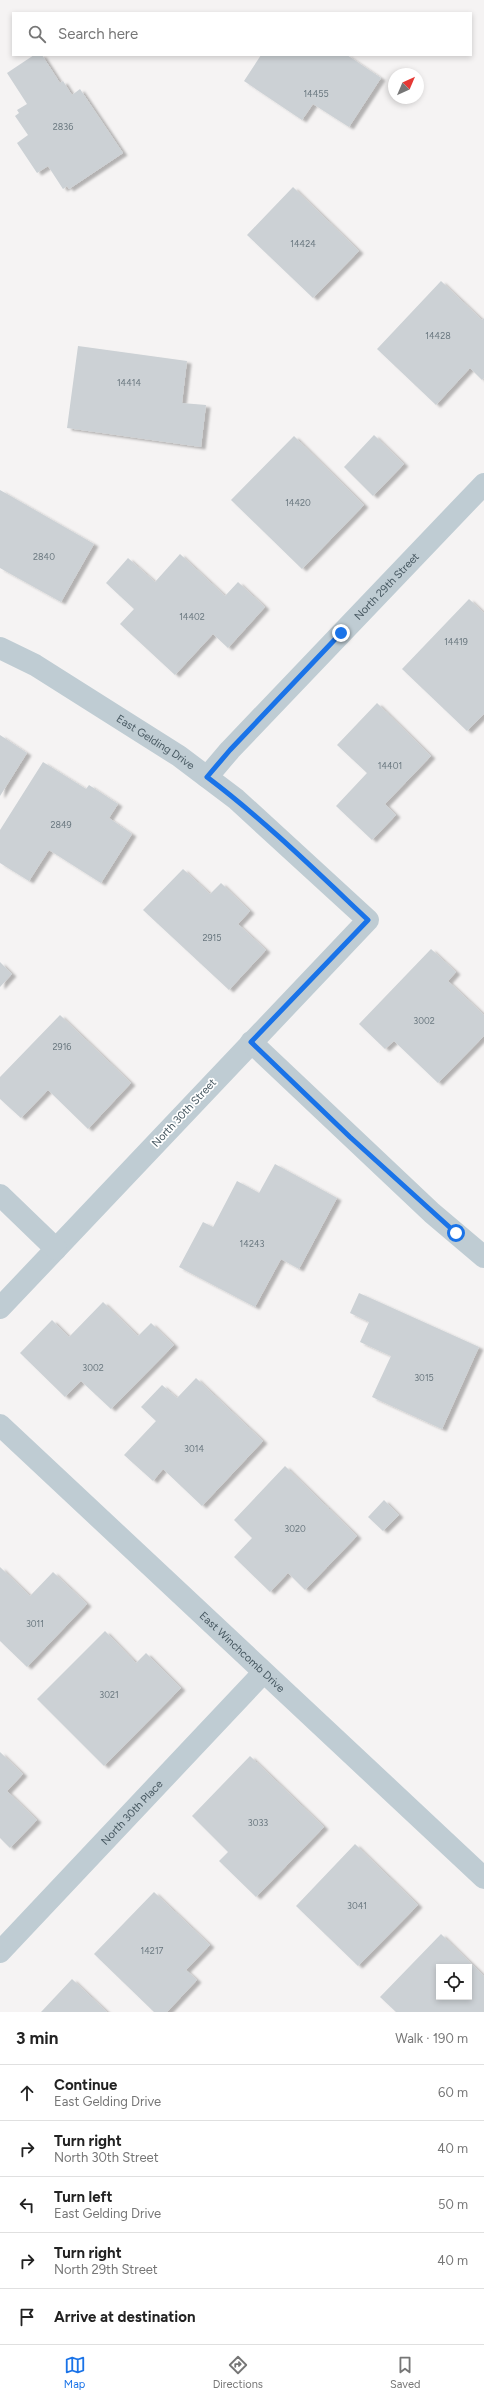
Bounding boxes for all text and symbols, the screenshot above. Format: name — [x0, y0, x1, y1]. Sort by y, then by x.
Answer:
search box — [12, 12, 472, 56]
icon: search — [26, 23, 48, 45]
text: Search here — [58, 25, 138, 43]
north arrow — [388, 68, 424, 104]
house number: 14455 — [303, 88, 329, 99]
house number: 2836 — [53, 121, 73, 132]
house number: 14424 — [290, 238, 316, 249]
house number: 14428 — [425, 330, 451, 341]
house number: 14414 — [117, 377, 142, 388]
house number: 14420 — [285, 497, 311, 508]
street label: North 29th Street — [351, 550, 422, 622]
house number: 2840 — [33, 551, 55, 562]
house number: 14402 — [179, 611, 205, 622]
route end — [332, 624, 350, 642]
house number: 14419 — [444, 636, 468, 647]
street label: East Gelding Drive — [114, 712, 197, 772]
house number: 14401 — [378, 760, 402, 771]
house number: 2849 — [50, 819, 72, 830]
house number: 2915 — [202, 932, 222, 943]
house number: 3002 — [413, 1015, 435, 1026]
house number: 2916 — [53, 1041, 71, 1052]
street label: North 30th Street — [149, 1076, 219, 1150]
route start — [447, 1224, 465, 1242]
house number: 14243 — [240, 1238, 265, 1249]
house number: 3002 — [82, 1362, 104, 1373]
house number: 3015 — [414, 1372, 434, 1383]
house number: 3014 — [184, 1443, 204, 1454]
house number: 3020 — [284, 1523, 306, 1534]
street label: East Winchcomb Drive — [197, 1609, 288, 1695]
house number: 3011 — [26, 1618, 44, 1629]
house number: 3021 — [99, 1689, 119, 1700]
street label: North 30th Place — [98, 1777, 165, 1847]
house number: 3033 — [248, 1817, 268, 1828]
house number: 3041 — [347, 1900, 367, 1911]
house number: 14217 — [141, 1945, 164, 1956]
map controls — [436, 1964, 472, 2000]
button: locate — [436, 1964, 472, 2000]
text: 3 min — [16, 2028, 58, 2048]
text: Walk · 190 m — [395, 2031, 468, 2046]
text: Continue — [54, 2076, 117, 2094]
icon: ahead — [16, 2082, 38, 2104]
text: 60 m — [438, 2085, 468, 2100]
text: East Gelding Drive — [54, 2094, 161, 2109]
text: Turn right — [54, 2132, 122, 2150]
icon: right — [16, 2138, 38, 2160]
text: 40 m — [437, 2141, 468, 2156]
text: North 30th Street — [54, 2150, 159, 2165]
text: Turn left — [54, 2188, 112, 2206]
icon: left — [16, 2194, 38, 2216]
text: 50 m — [438, 2197, 468, 2212]
text: East Gelding Drive — [54, 2206, 161, 2221]
text: Turn right — [54, 2244, 122, 2262]
icon: right — [16, 2250, 38, 2272]
text: 40 m — [437, 2253, 468, 2268]
text: North 29th Street — [54, 2262, 158, 2277]
icon: arrive — [16, 2306, 38, 2328]
text: Arrive at destination — [54, 2308, 195, 2326]
tab: Map — [64, 2354, 86, 2391]
tab: Directions — [213, 2354, 263, 2391]
tab: Saved — [390, 2354, 420, 2391]

